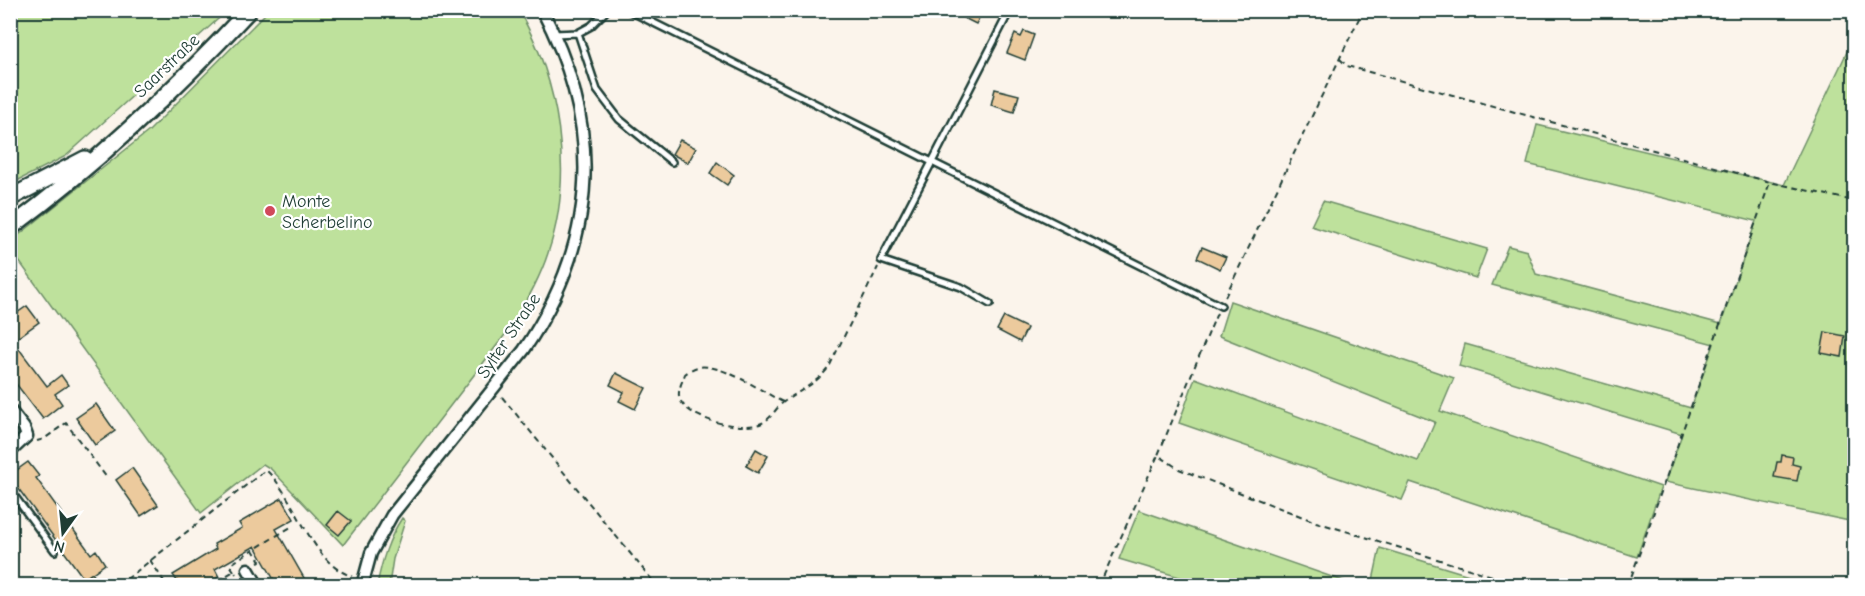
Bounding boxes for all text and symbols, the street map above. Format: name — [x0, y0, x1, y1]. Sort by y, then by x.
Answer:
street label: Saarstraße — [130, 30, 204, 102]
place label: Monte Scherbelino — [282, 191, 373, 233]
marker: Monte Scherbelino — [263, 204, 277, 218]
street label: Sylter Straße — [473, 289, 545, 383]
north arrow — [33, 503, 93, 563]
text: N — [52, 536, 67, 557]

